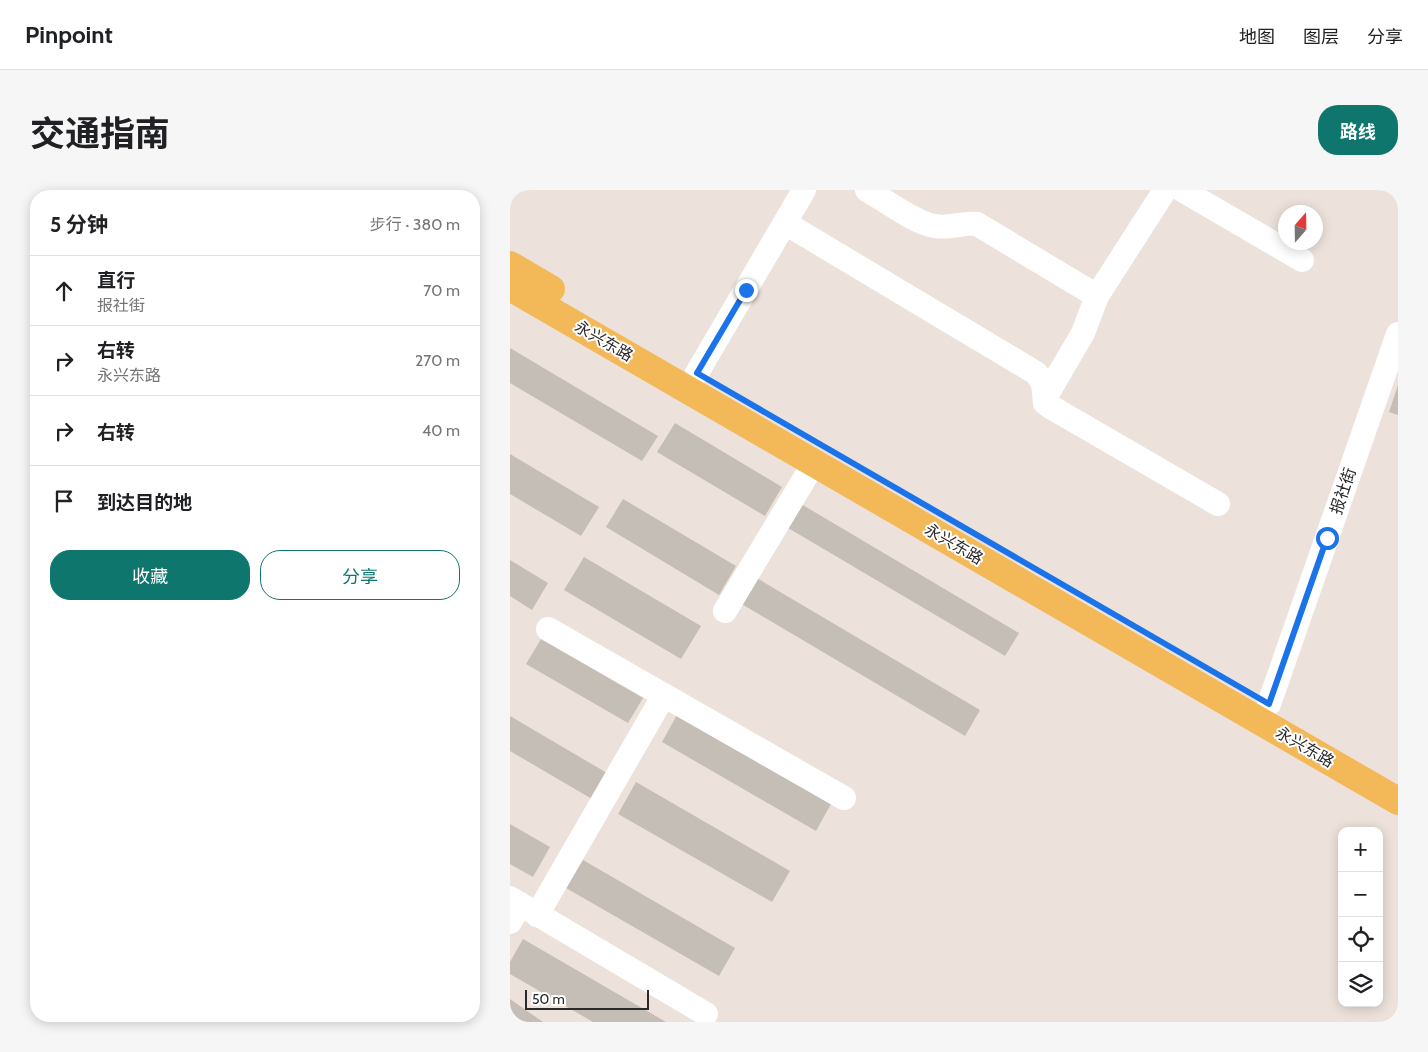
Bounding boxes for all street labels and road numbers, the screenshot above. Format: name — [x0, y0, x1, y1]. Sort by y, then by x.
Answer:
street label: 永兴东路 — [572, 317, 636, 365]
street label: 报社街 — [1326, 465, 1360, 517]
street label: 永兴东路 — [922, 520, 986, 568]
street label: 永兴东路 — [1273, 723, 1337, 771]

